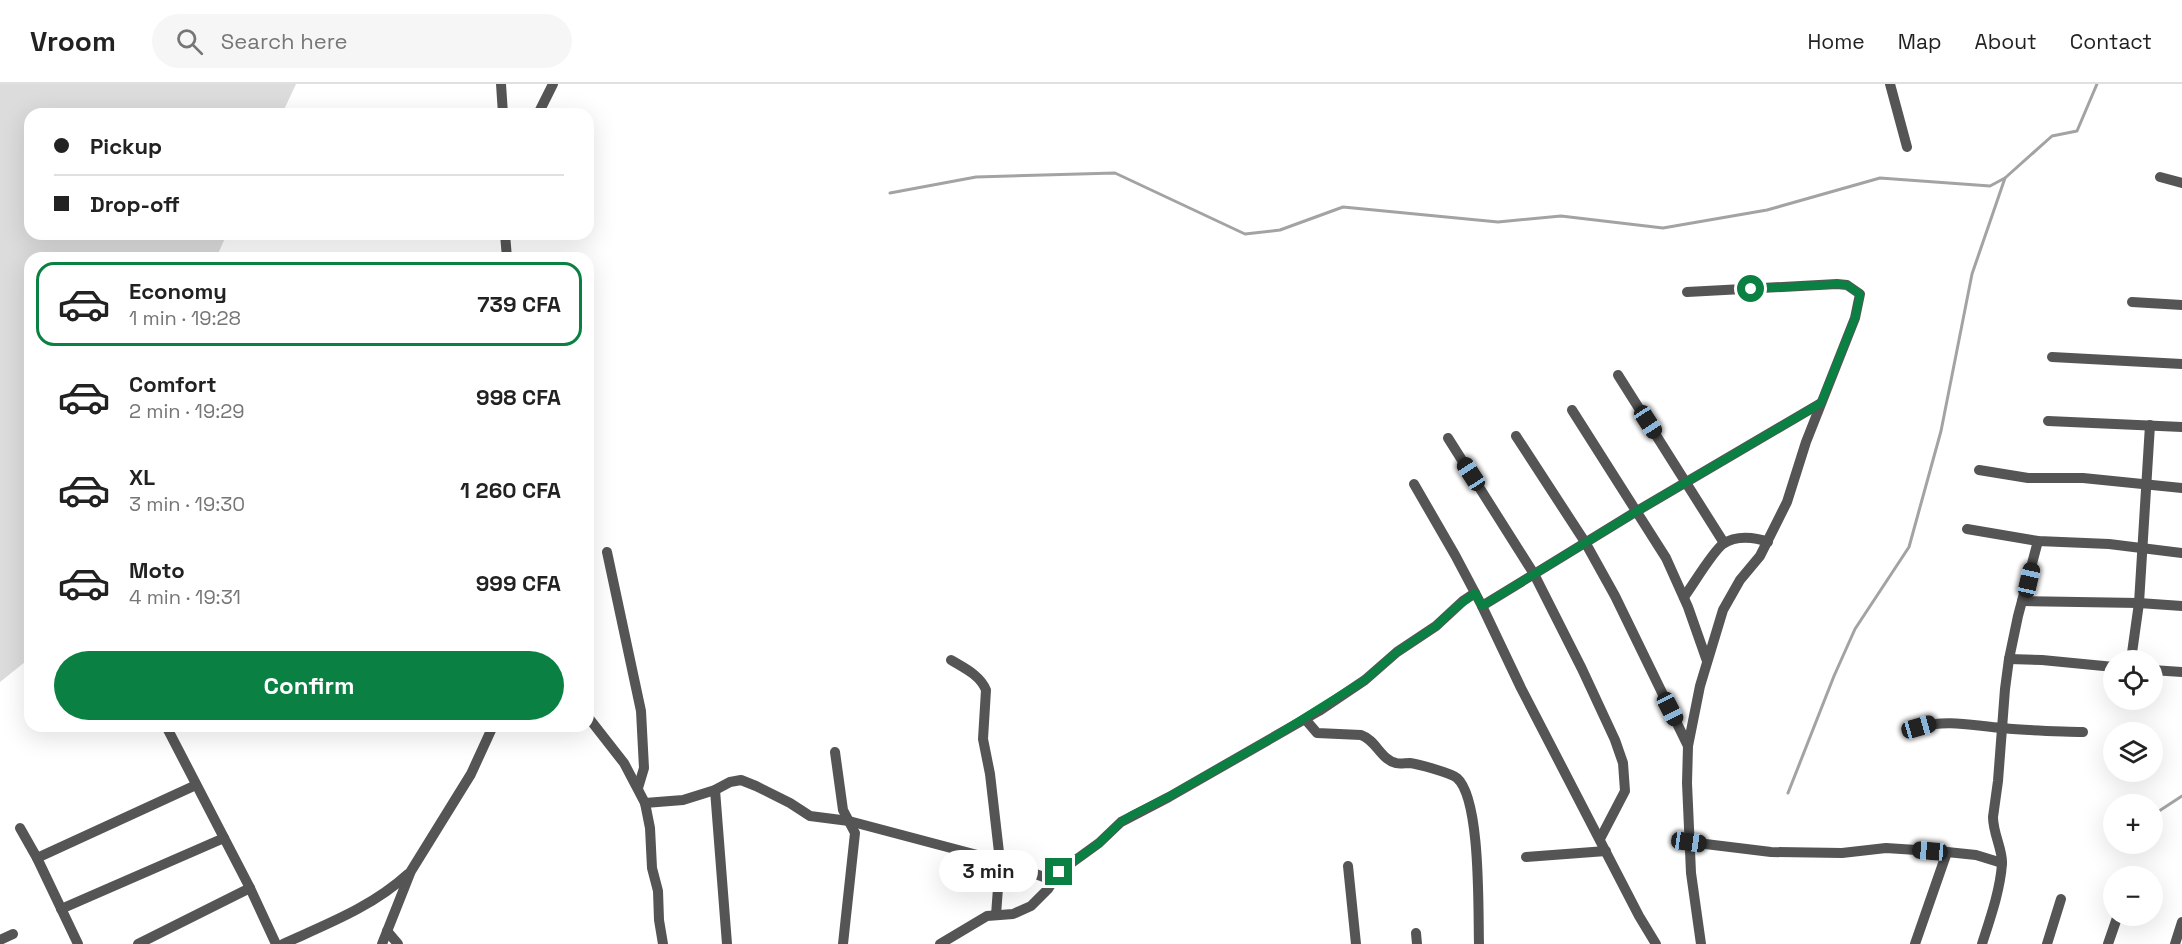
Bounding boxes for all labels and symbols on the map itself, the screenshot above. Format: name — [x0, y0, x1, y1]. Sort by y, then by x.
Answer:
route start — [1737, 275, 1764, 302]
car — [1631, 402, 1665, 442]
car — [1454, 454, 1488, 494]
car — [2016, 560, 2042, 600]
car — [1654, 689, 1686, 729]
car — [1899, 713, 1939, 741]
car — [1670, 831, 1708, 853]
car — [1911, 840, 1949, 862]
callout: 3 min — [939, 851, 1038, 893]
route end — [1045, 858, 1072, 885]

